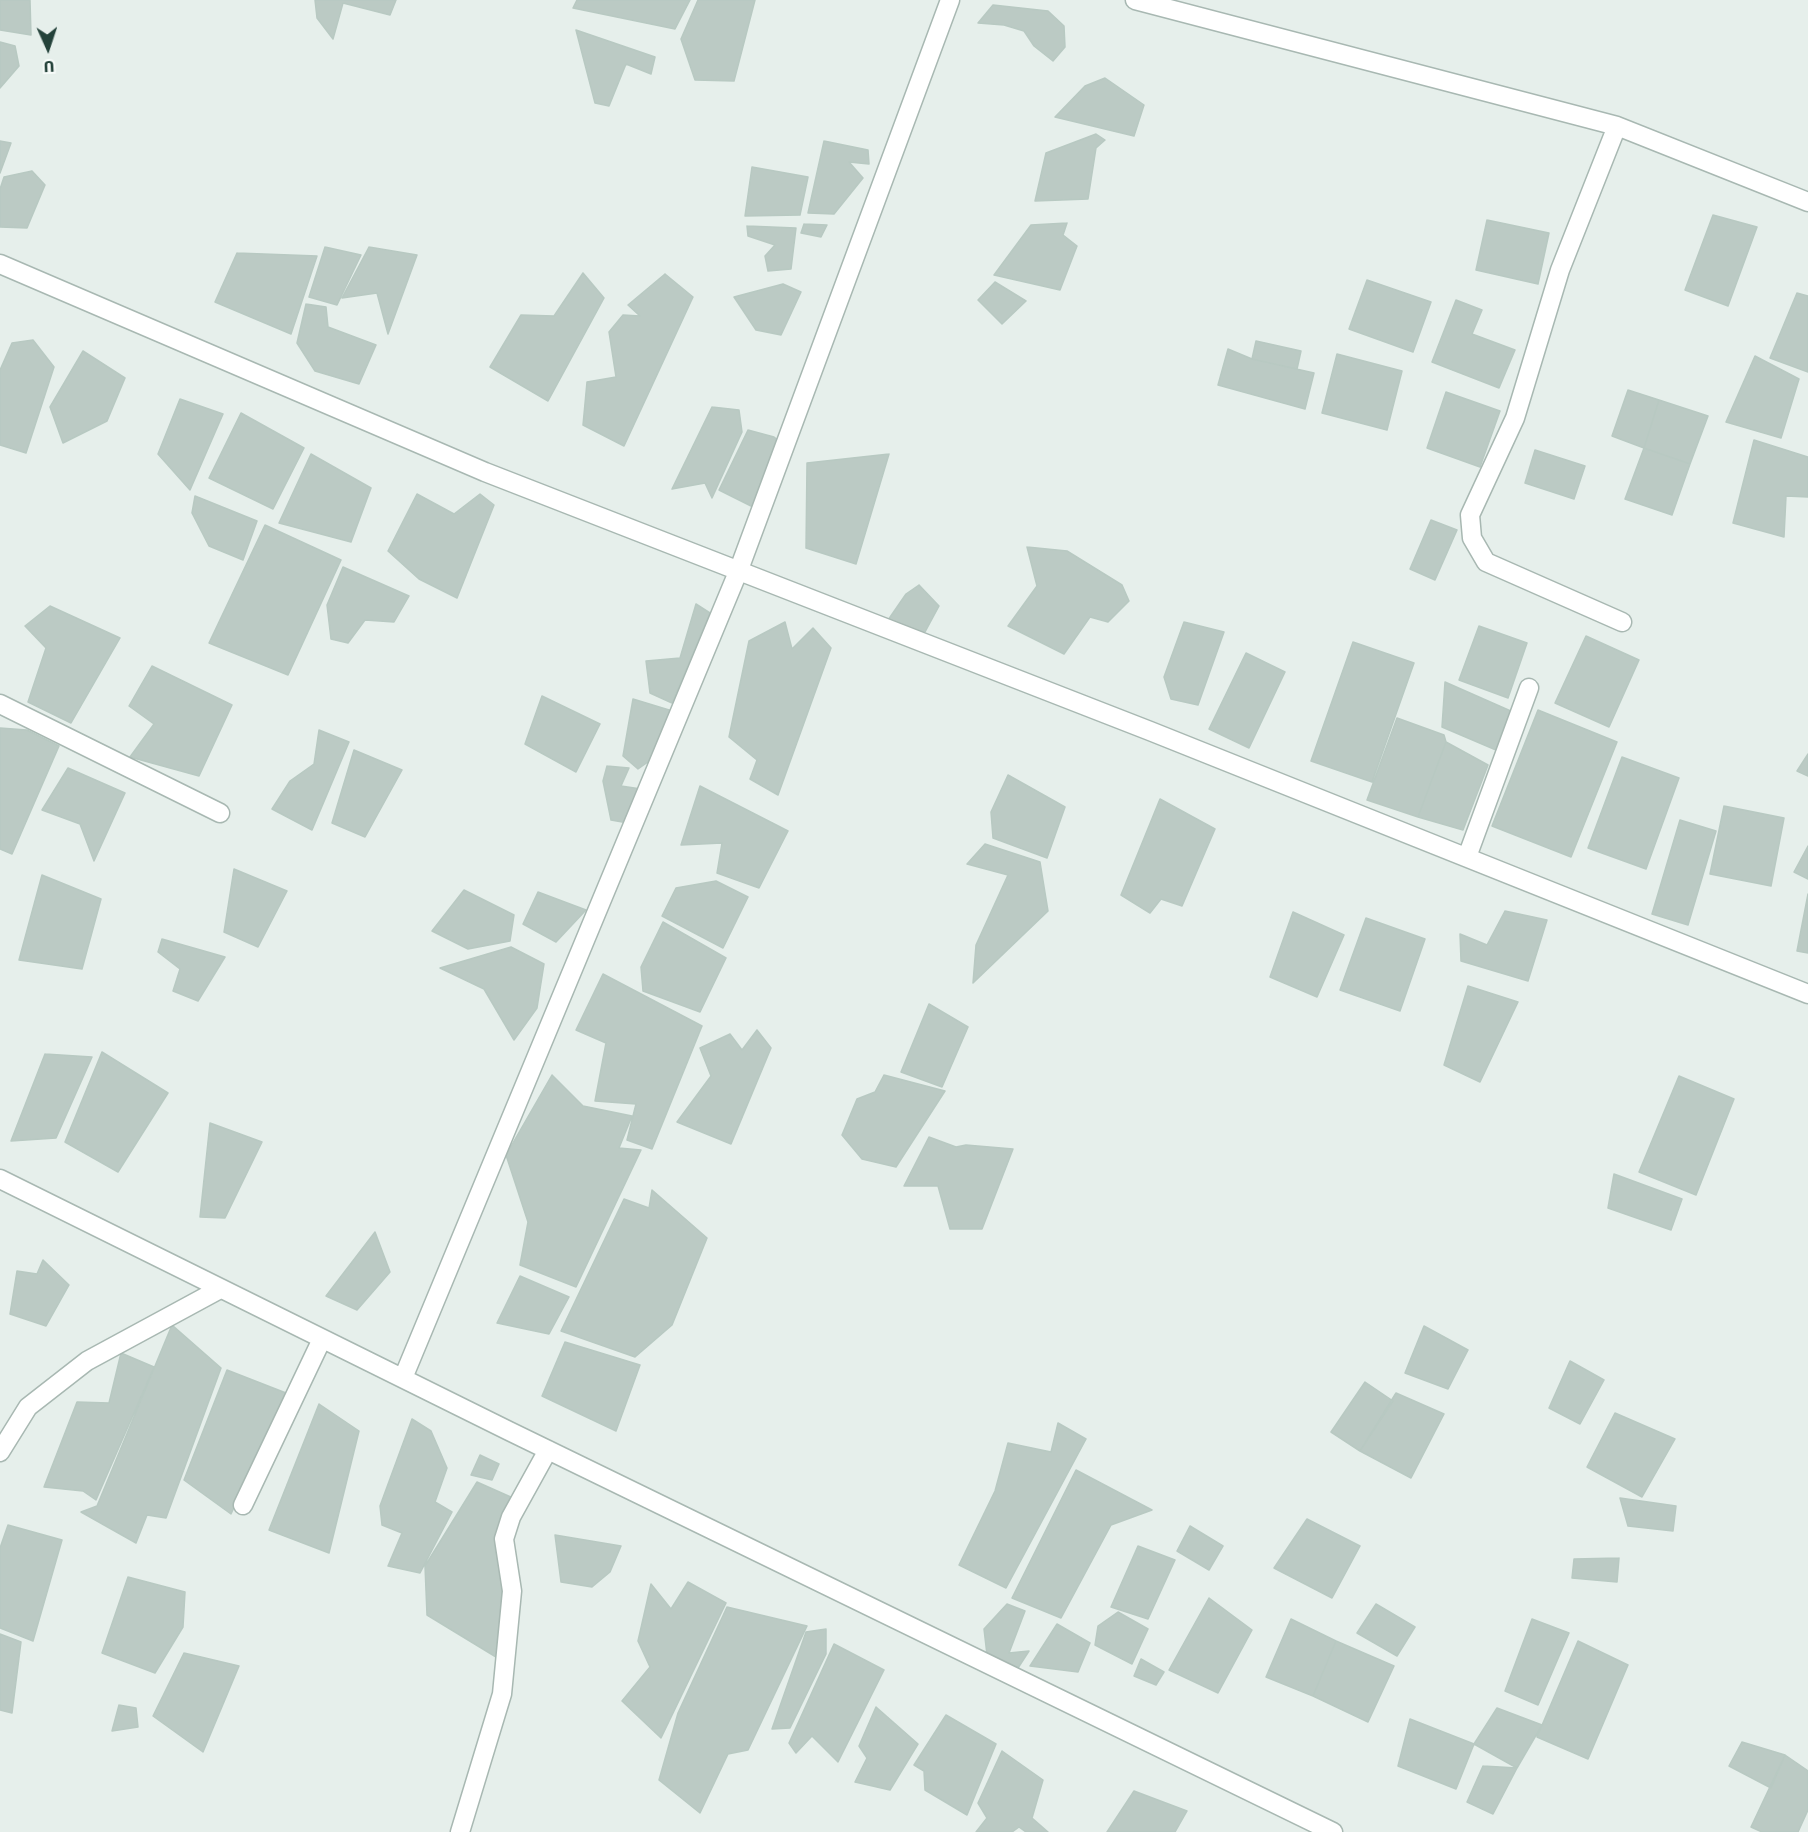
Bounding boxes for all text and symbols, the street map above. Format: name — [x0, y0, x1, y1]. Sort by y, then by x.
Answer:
north arrow — [18, 18, 78, 78]
text: U — [43, 57, 55, 76]

